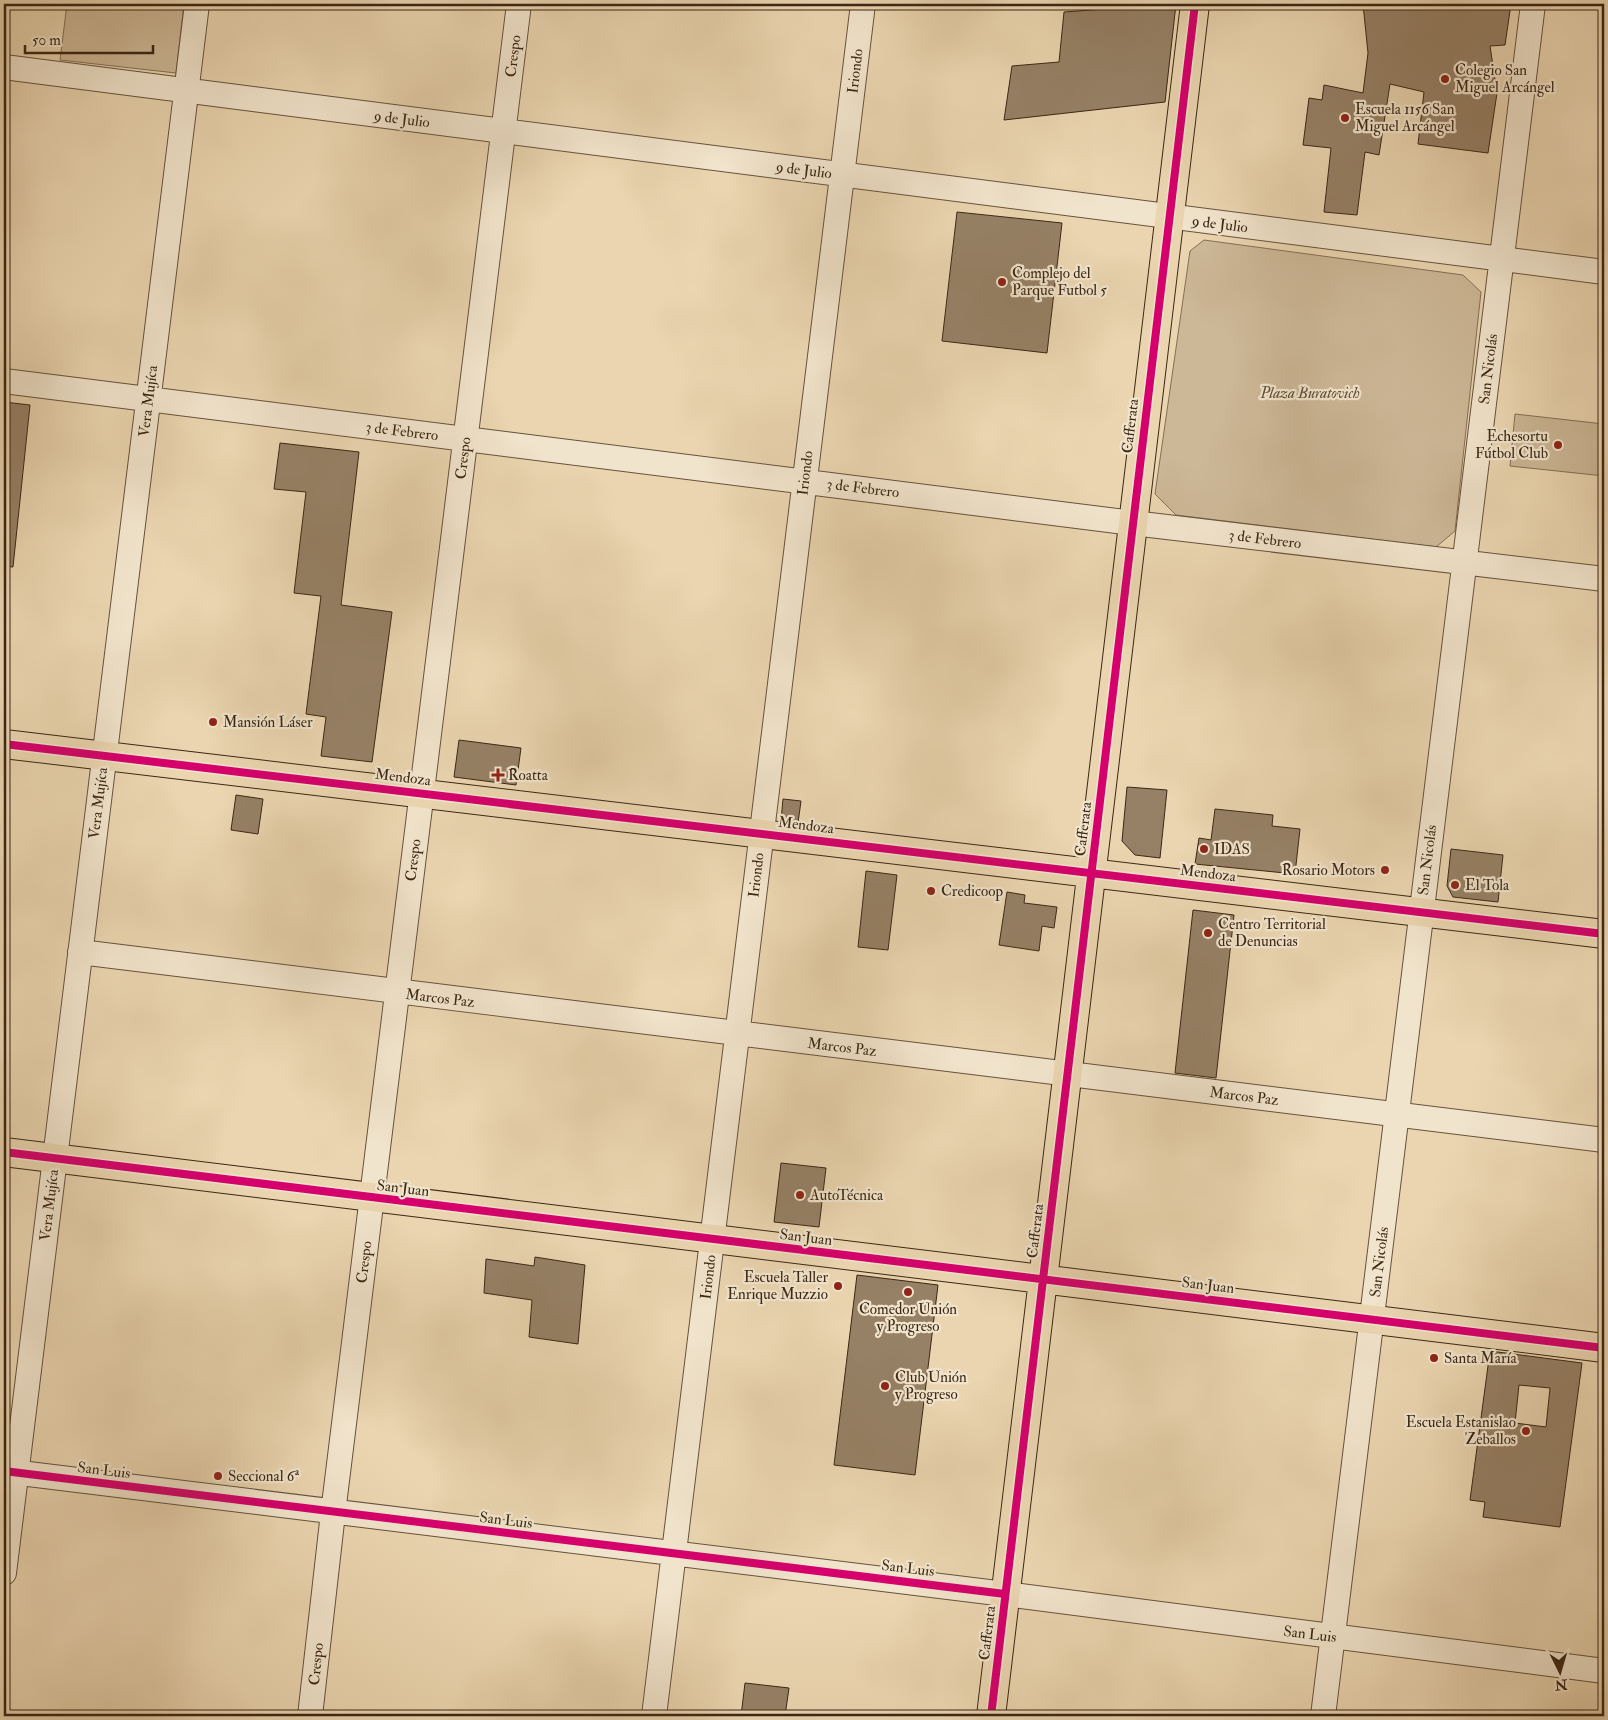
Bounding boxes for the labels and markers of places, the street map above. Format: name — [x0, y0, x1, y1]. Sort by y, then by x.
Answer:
place label: Colegio San Miguel Arcángel — [1455, 61, 1555, 97]
marker: Colegio San Miguel Arcángel — [1439, 73, 1451, 85]
place label: Escuela 1156 San Miguel Arcángel — [1355, 100, 1455, 136]
marker: Escuela 1156 San Miguel Arcángel — [1339, 112, 1351, 124]
place label: Complejo del Parque Futbol 5 — [1012, 264, 1107, 300]
marker: Complejo del Parque Futbol 5 — [996, 276, 1008, 288]
place label: Echesortu Fútbol Club — [1475, 427, 1548, 463]
marker: Echesortu Fútbol Club — [1552, 439, 1564, 451]
place label: Mansión Láser — [223, 713, 313, 732]
marker: Mansión Láser — [207, 716, 219, 728]
place label: Roatta — [508, 766, 549, 785]
marker: Roatta — [492, 769, 504, 781]
place label: IDAS — [1214, 840, 1250, 859]
marker: IDAS — [1198, 843, 1210, 855]
place label: Rosario Motors — [1282, 861, 1375, 880]
marker: Rosario Motors — [1379, 864, 1391, 876]
place label: El Tola — [1465, 876, 1510, 895]
marker: El Tola — [1449, 879, 1461, 891]
place label: Credicoop — [941, 882, 1003, 902]
marker: Credicoop — [925, 885, 937, 897]
place label: Centro Territorial de Denuncias — [1218, 915, 1326, 951]
marker: Centro Territorial de Denuncias — [1202, 927, 1214, 939]
place label: AutoTécnica — [809, 1186, 884, 1205]
marker: AutoTécnica — [794, 1189, 806, 1201]
place label: Escuela Taller Enrique Muzzio — [727, 1268, 828, 1304]
marker: Escuela Taller Enrique Muzzio — [832, 1280, 844, 1292]
marker: Comedor Unión y Progreso — [902, 1286, 914, 1298]
place label: Comedor Unión y Progreso — [859, 1300, 957, 1336]
place label: Santa María — [1444, 1349, 1518, 1368]
marker: Santa María — [1428, 1352, 1440, 1364]
place label: Club Unión y Progreso — [895, 1368, 967, 1404]
marker: Club Unión y Progreso — [879, 1380, 891, 1392]
place label: Escuela Estanislao Zeballos — [1406, 1413, 1516, 1449]
marker: Escuela Estanislao Zeballos — [1520, 1425, 1532, 1437]
place label: Seccional 6ª — [228, 1467, 300, 1486]
marker: Seccional 6ª — [212, 1470, 224, 1482]

